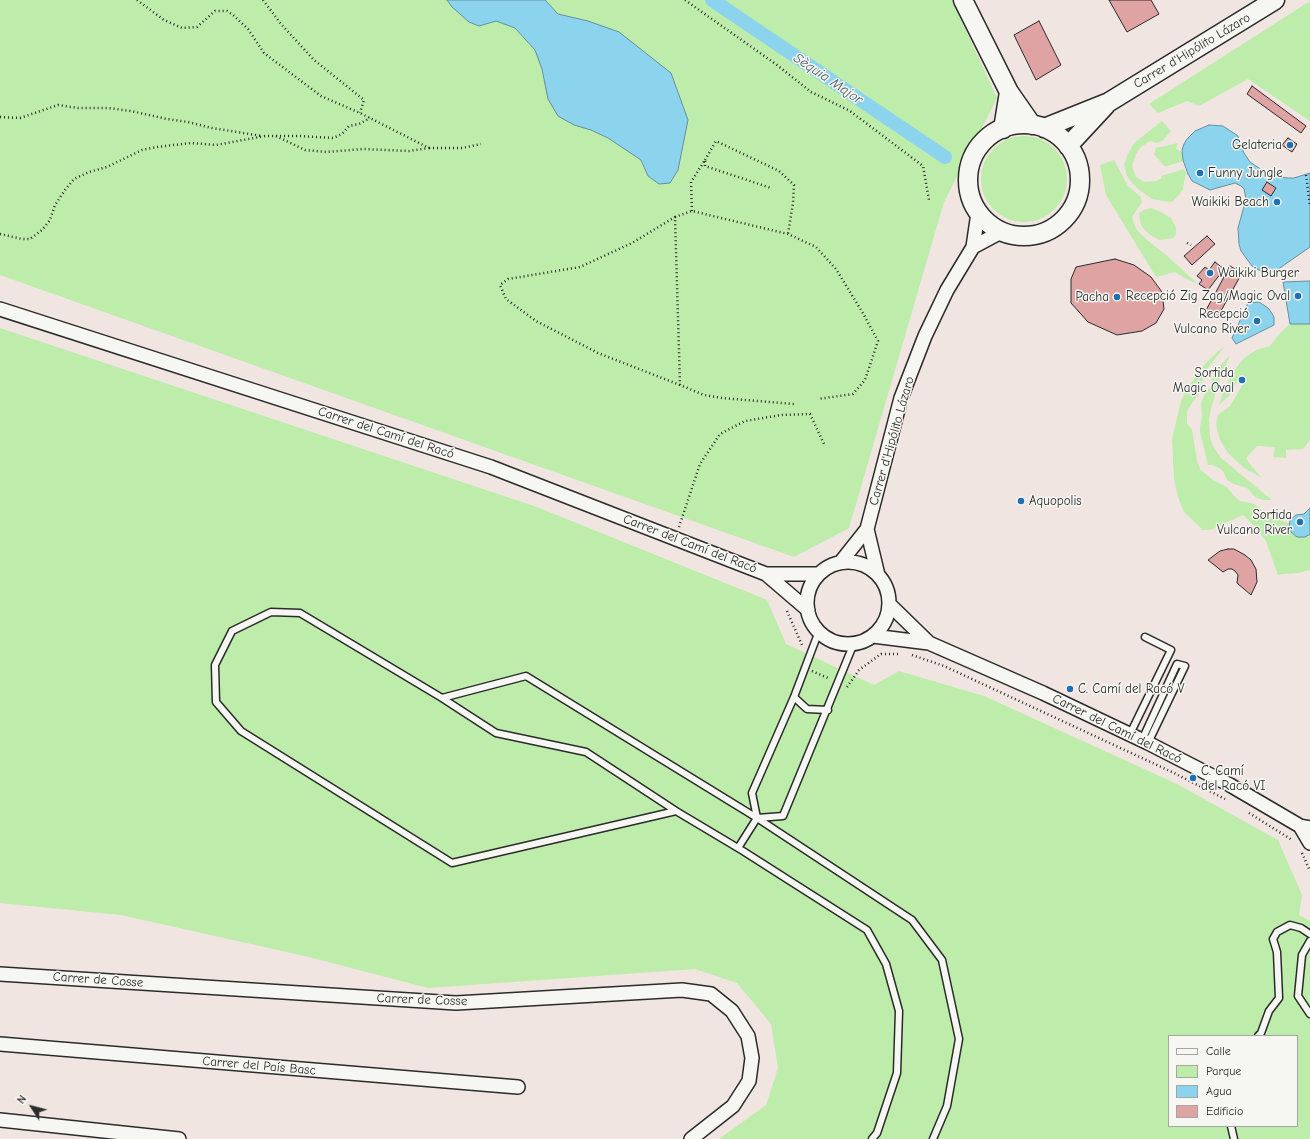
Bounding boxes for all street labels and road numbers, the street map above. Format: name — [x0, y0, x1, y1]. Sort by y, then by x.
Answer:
street label: Carrer d'Hipólito Lázaro — [1131, 10, 1253, 92]
street label: Carrer d'Hipólito Lázaro — [866, 375, 918, 507]
street label: Carrer del Camí del Racó — [316, 404, 456, 462]
street label: Carrer del Camí del Racó — [621, 511, 759, 577]
street label: Carrer del Camí del Racó — [1050, 691, 1184, 767]
street label: Carrer de Cosse — [52, 969, 144, 991]
street label: Carrer de Cosse — [376, 991, 468, 1009]
street label: Carrer del País Basc — [202, 1053, 316, 1079]

